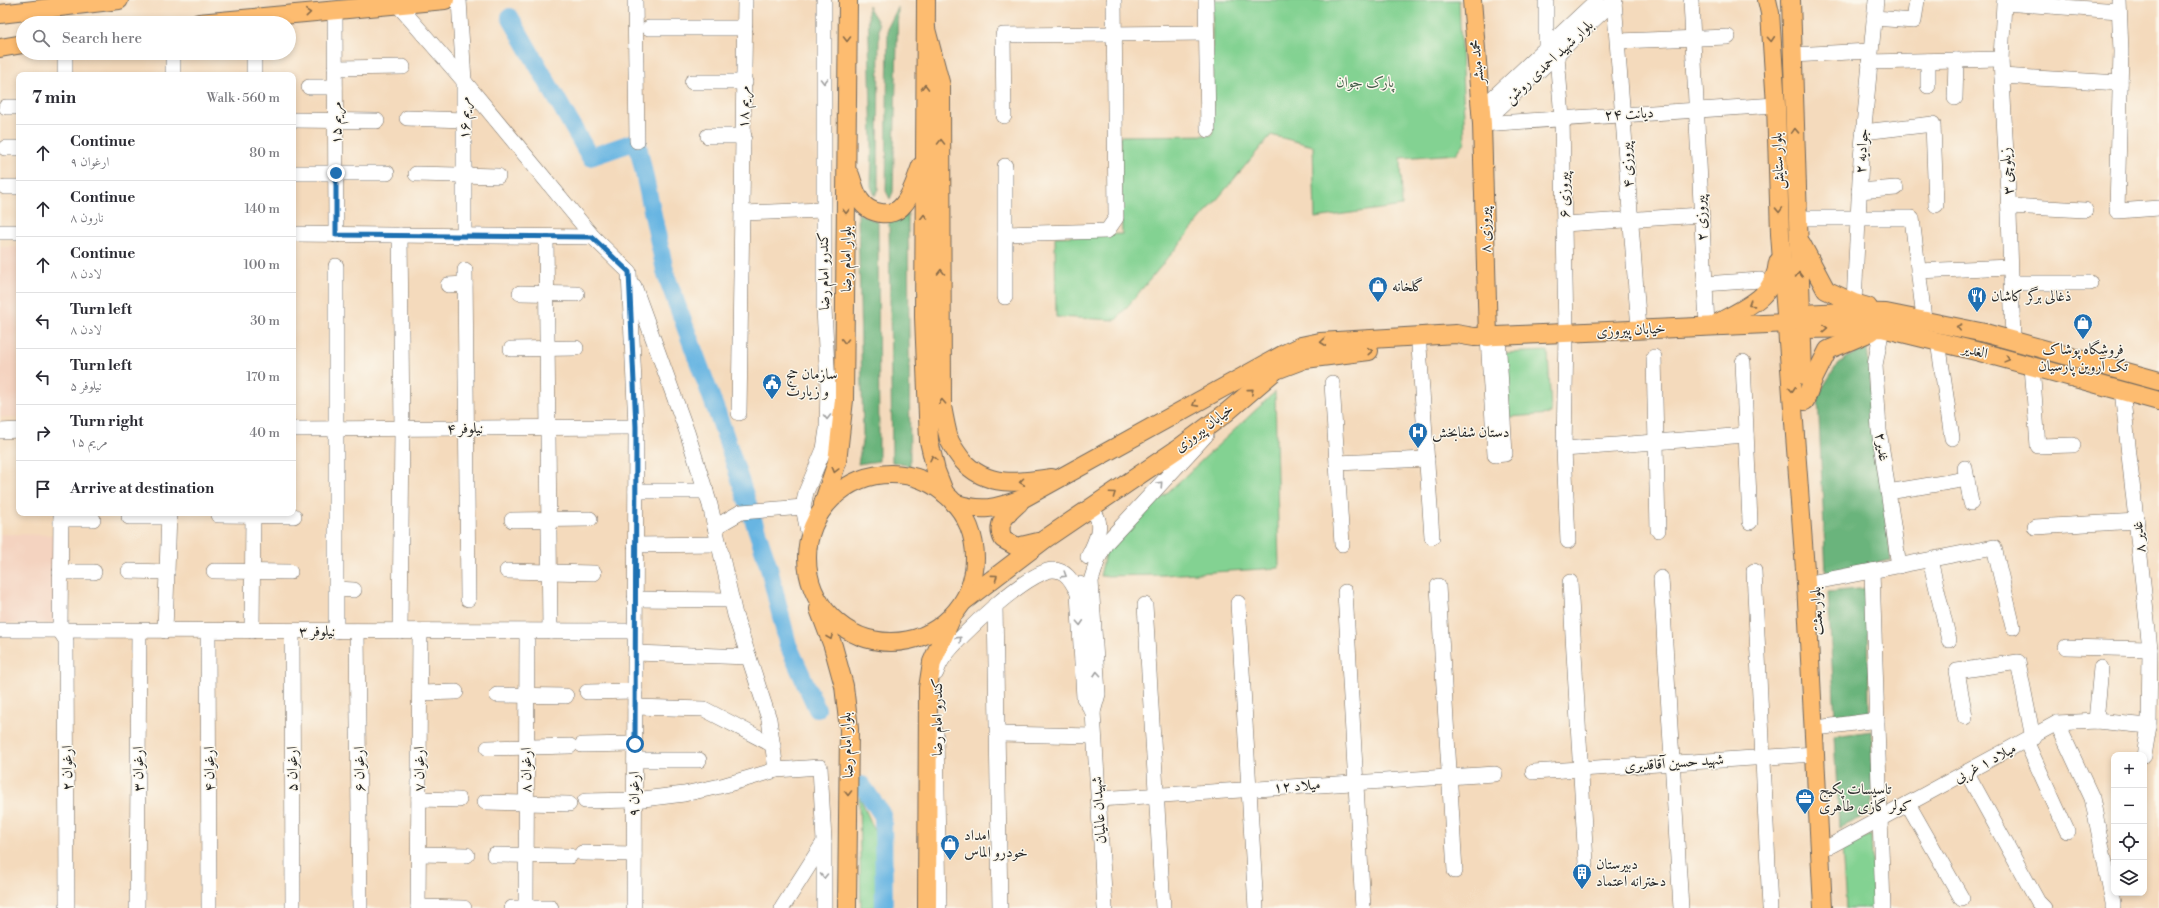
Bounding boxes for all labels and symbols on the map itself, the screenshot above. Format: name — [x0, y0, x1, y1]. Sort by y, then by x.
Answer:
one-way arrow — [305, 9, 311, 18]
street label: بلوار شهید احمدی روشن — [1500, 16, 1598, 108]
one-way arrow — [843, 36, 851, 42]
one-way arrow — [1767, 36, 1776, 42]
street label: محمد مبشر — [1466, 39, 1489, 87]
park label: پارک جوان — [1336, 73, 1395, 93]
one-way arrow — [820, 78, 828, 84]
one-way arrow — [921, 84, 929, 90]
street label: مریم ۱۸ — [734, 85, 757, 129]
street label: مریم ۱۶ — [455, 96, 477, 140]
street label: مریم ۱۵ — [327, 101, 349, 145]
street label: دیانت ۲۴ — [1604, 103, 1654, 125]
one-way arrow — [1791, 128, 1799, 134]
street label: جوادیه ۲ — [1851, 128, 1873, 174]
street label: بلوار ستایش — [1768, 132, 1788, 190]
one-way arrow — [937, 139, 945, 145]
street label: پیروزی ۴ — [1616, 140, 1639, 189]
street label: زیلوچی ۳ — [1996, 147, 2018, 195]
route end — [327, 164, 345, 182]
street label: پیروزی ۶ — [1554, 170, 1575, 218]
street label: پیروزی ۲ — [1690, 193, 1713, 242]
street label: پیروزی ۸ — [1475, 205, 1496, 254]
one-way arrow — [1775, 207, 1784, 213]
one-way arrow — [842, 208, 850, 214]
one-way arrow — [920, 214, 928, 220]
street label: بلوار امام رضا — [837, 226, 859, 292]
street label: کندرو امام رضا — [814, 232, 837, 310]
one-way arrow — [937, 269, 945, 275]
one-way arrow — [1795, 272, 1804, 278]
shop icon: گلخانه — [1367, 275, 1389, 303]
place label: گلخانه — [1392, 277, 1424, 296]
restaurant icon: ذغالی برگر کاشان — [1966, 285, 1988, 313]
place label: ذغالی برگر کاشان — [1991, 286, 2072, 306]
one-way arrow — [1748, 299, 1755, 307]
shop icon: فروشگاه پوشاک تک آروین پارسیان — [2072, 312, 2094, 340]
street label: خیابان پیروزی — [1596, 319, 1666, 342]
one-way arrow — [1956, 323, 1962, 331]
one-way arrow — [1822, 324, 1828, 333]
one-way arrow — [1320, 337, 1326, 346]
one-way arrow — [841, 338, 849, 344]
street label: الغدیر — [1958, 338, 1990, 363]
place label: فروشگاه پوشاک تک آروین پارسیان — [2038, 339, 2128, 377]
one-way arrow — [1367, 346, 1373, 355]
one-way arrow — [2003, 354, 2010, 363]
place label: سازمان حج و زیارت — [786, 365, 837, 401]
public building icon: سازمان حج و زیارت — [761, 372, 783, 400]
one-way arrow — [1788, 386, 1797, 392]
one-way arrow — [1246, 389, 1253, 396]
one-way arrow — [938, 399, 947, 405]
one-way arrow — [1191, 399, 1199, 407]
street label: خیابان پیروزی — [1171, 400, 1238, 457]
one-way arrow — [823, 414, 831, 420]
street label: نیلوفر ۴ — [447, 419, 483, 438]
hospital icon: دستان شفابخش — [1407, 421, 1429, 449]
place label: دستان شفابخش — [1432, 423, 1509, 442]
street label: غدیر۲ — [1871, 431, 1893, 463]
one-way arrow — [929, 455, 937, 461]
one-way arrow — [831, 466, 840, 473]
one-way arrow — [1019, 477, 1026, 486]
one-way arrow — [1155, 481, 1163, 489]
one-way arrow — [1108, 492, 1115, 499]
street label: غدیر ۸ — [2128, 520, 2150, 554]
one-way arrow — [1060, 570, 1067, 577]
one-way arrow — [991, 575, 998, 582]
street label: بلوار بعثت — [1806, 586, 1828, 636]
one-way arrow — [1076, 620, 1084, 626]
street label: نیلوفر ۳ — [299, 622, 335, 641]
one-way arrow — [825, 633, 833, 640]
one-way arrow — [955, 637, 962, 644]
one-way arrow — [1092, 671, 1101, 677]
street label: کندرو امام رضا — [928, 678, 950, 756]
street label: بلوار امام رضا — [836, 711, 861, 778]
route start — [626, 735, 644, 753]
street label: میلاد ۱ غربی — [1950, 739, 2020, 788]
street label: ارغوان ۲ — [58, 745, 77, 791]
street label: ارغوان ۳ — [129, 746, 148, 792]
street label: ارغوان ۴ — [200, 746, 219, 792]
street label: ارغوان ۵ — [283, 746, 302, 792]
street label: ارغوان ۶ — [350, 746, 369, 792]
street label: ارغوان ۷ — [410, 746, 429, 792]
street label: ارغوان ۸ — [517, 747, 536, 793]
street label: شهید حسین آقاقدیری — [1624, 750, 1724, 776]
street label: ارغوان ۹ — [625, 771, 644, 817]
street label: شهیدان عالمیان — [1087, 775, 1111, 845]
street label: میلاد ۱۲ — [1273, 775, 1321, 797]
place label: تاسیسات پکیج کولر گازی طاهری — [1819, 780, 1912, 816]
office icon: تاسیسات پکیج کولر گازی طاهری — [1794, 787, 1816, 815]
one-way arrow — [844, 790, 853, 796]
place label: امداد خودرو الماس — [964, 826, 1028, 862]
shop icon: امداد خودرو الماس — [939, 833, 961, 861]
place label: دبیرستان دخترانه اعتماد — [1596, 855, 1666, 891]
building icon: دبیرستان دخترانه اعتماد — [1571, 862, 1593, 890]
one-way arrow — [820, 873, 828, 879]

